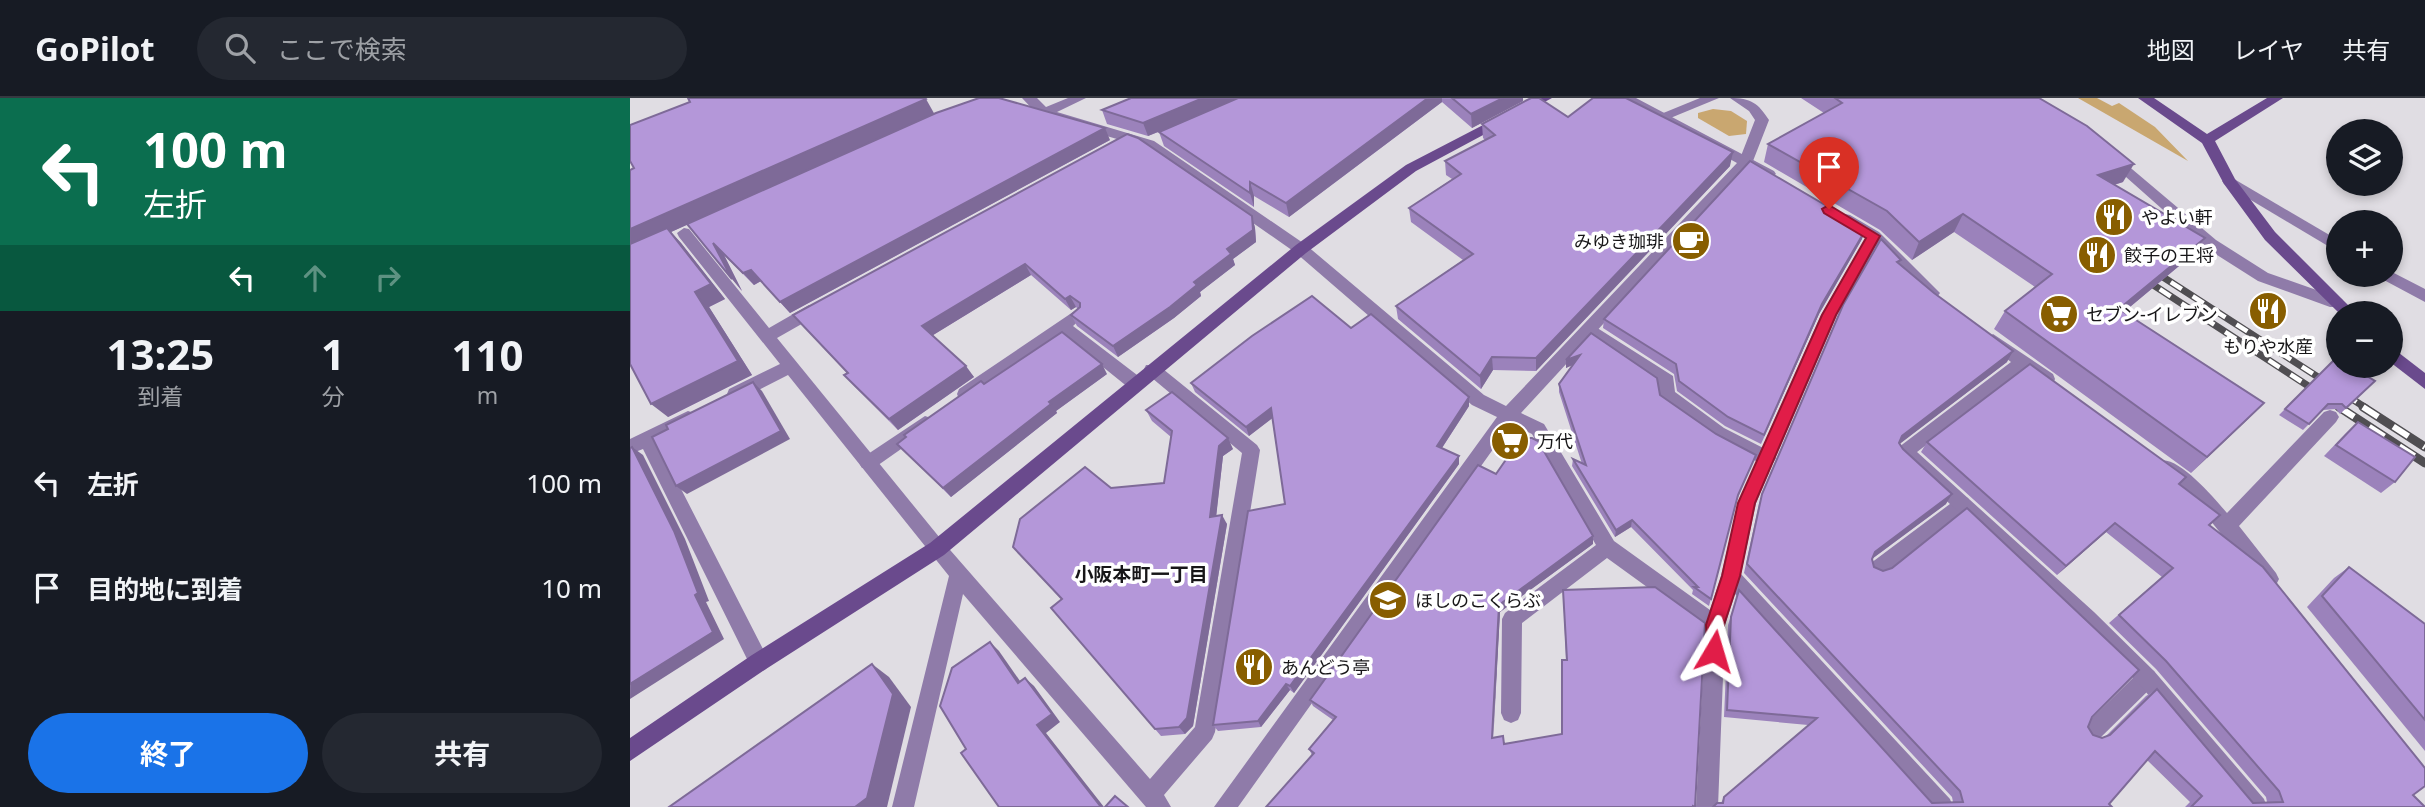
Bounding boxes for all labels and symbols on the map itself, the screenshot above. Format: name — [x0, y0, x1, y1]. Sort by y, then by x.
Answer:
pin — [1799, 137, 1859, 209]
restaurant icon: やよい軒 — [2093, 196, 2135, 238]
place label: やよい軒 — [2141, 205, 2213, 229]
cafe icon: みゆき珈琲 — [1670, 220, 1712, 262]
place label: みゆき珈琲 — [1574, 229, 1664, 253]
restaurant icon: 餃子の王将 — [2076, 234, 2118, 276]
place label: 餃子の王将 — [2124, 243, 2214, 267]
restaurant icon: もりや水産 — [2247, 290, 2289, 332]
supermarket icon: セブン-イレブン — [2038, 293, 2080, 335]
place label: セブン-イレブン — [2086, 302, 2218, 326]
place label: もりや水産 — [2223, 334, 2313, 358]
supermarket icon: 万代 — [1489, 420, 1531, 462]
place label: 万代 — [1537, 429, 1573, 453]
district label: 小阪本町一丁目 — [1074, 561, 1208, 587]
school or university icon: ほしのこくらぶ — [1367, 579, 1409, 621]
place label: ほしのこくらぶ — [1415, 588, 1541, 612]
position arrow — [1677, 614, 1751, 688]
restaurant icon: あんどう亭 — [1233, 646, 1275, 688]
place label: あんどう亭 — [1281, 655, 1370, 679]

